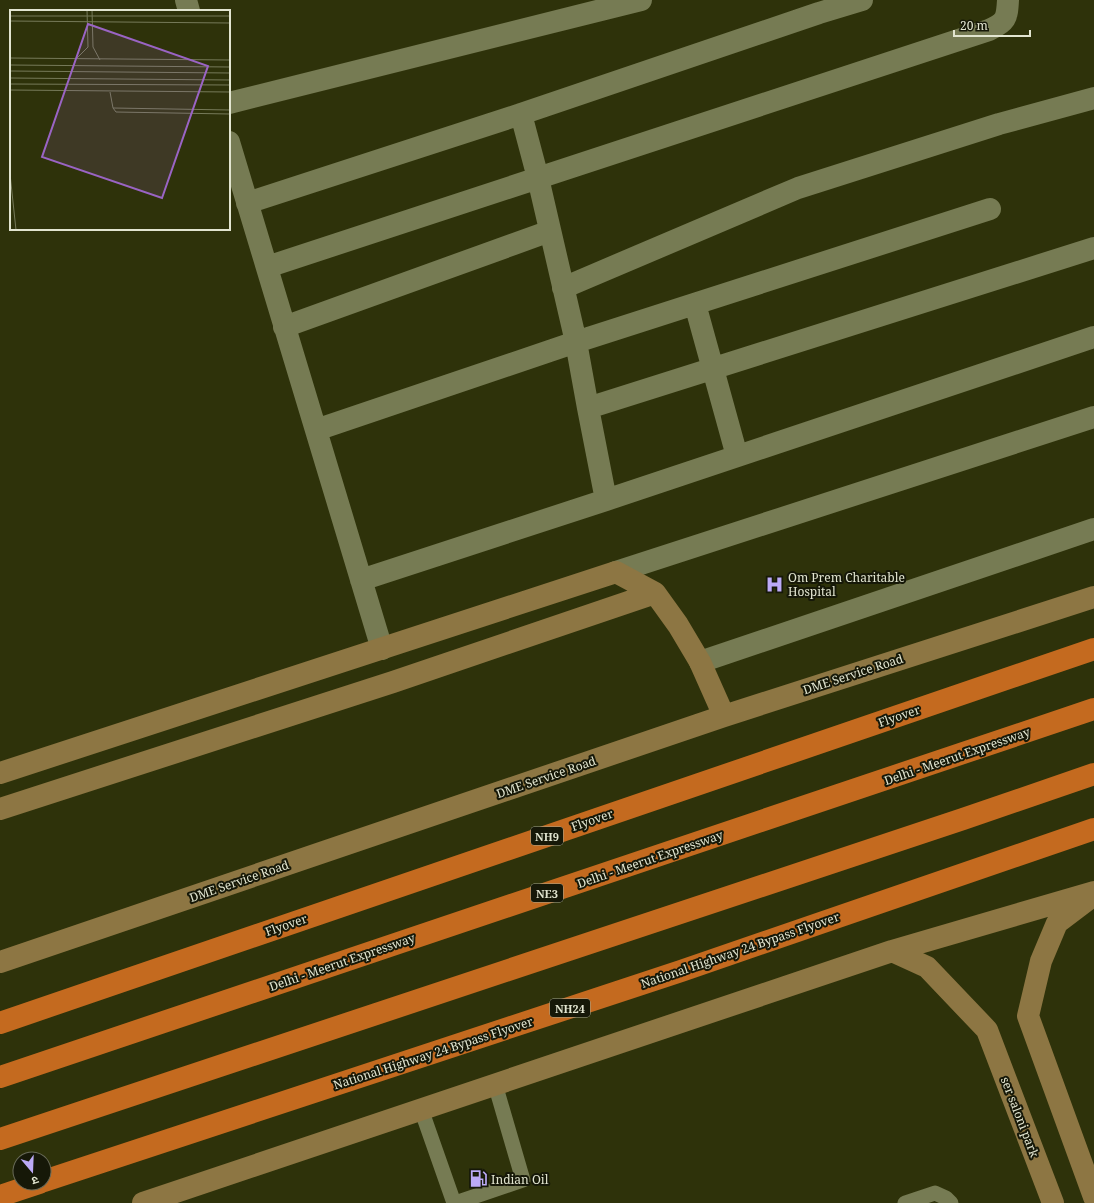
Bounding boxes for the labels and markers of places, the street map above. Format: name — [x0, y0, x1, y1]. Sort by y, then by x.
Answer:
place label: Om Prem Charitable Hospital — [788, 569, 905, 600]
hospital icon: Om Prem Charitable Hospital — [765, 574, 785, 594]
fuel station icon: Indian Oil — [468, 1169, 488, 1189]
place label: Indian Oil — [491, 1171, 549, 1188]

